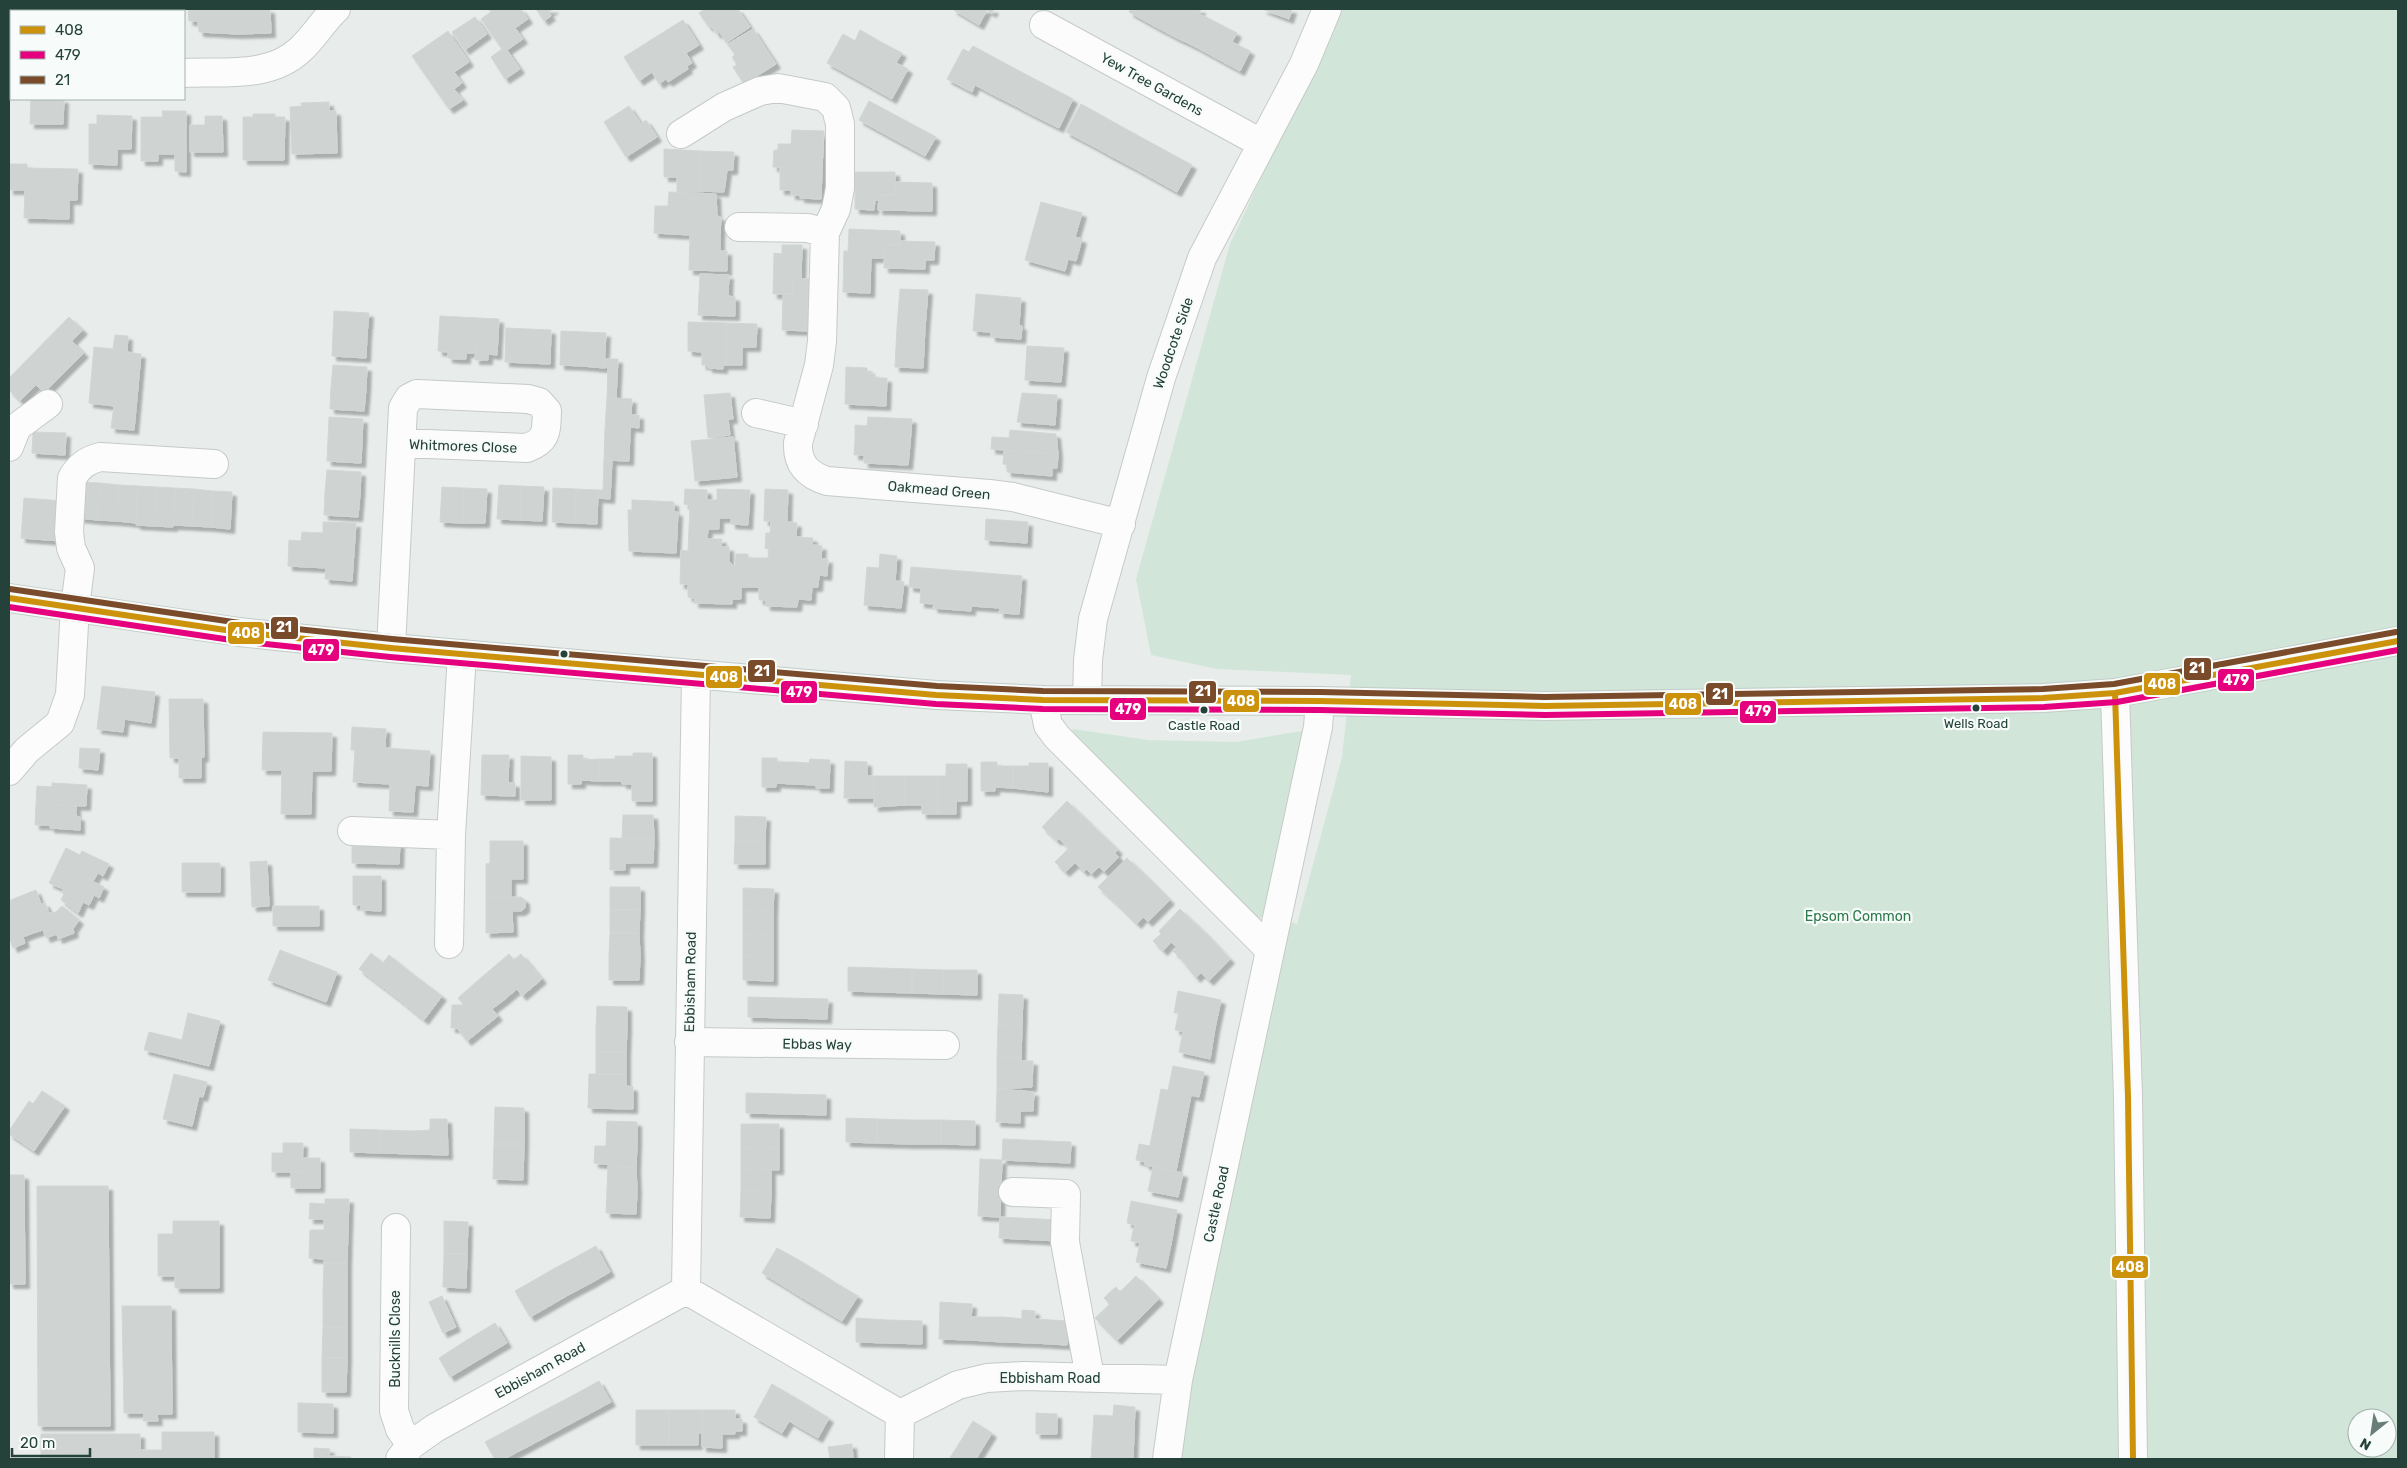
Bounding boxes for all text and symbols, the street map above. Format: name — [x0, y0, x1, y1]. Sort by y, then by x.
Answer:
legend — [10, 10, 185, 100]
text: 408 — [55, 21, 83, 39]
text: 479 — [55, 46, 81, 64]
street label: Yew Tree Gardens — [1097, 49, 1206, 120]
text: 21 — [55, 71, 70, 89]
street label: Woodcote Side — [1150, 295, 1197, 391]
street label: Whitmores Close — [409, 436, 518, 457]
street label: Oakmead Green — [887, 478, 991, 503]
line badge: 21 — [270, 616, 299, 640]
text: 21 — [276, 619, 292, 636]
line badge: 408 — [227, 621, 265, 645]
text: 408 — [232, 625, 260, 642]
line badge: 479 — [302, 638, 340, 662]
text: 479 — [308, 642, 334, 659]
unlabelled marker — [559, 649, 569, 659]
line badge: 21 — [2183, 657, 2212, 681]
line badge: 21 — [747, 659, 776, 683]
text: 21 — [2189, 660, 2205, 677]
text: 21 — [754, 663, 770, 680]
line badge: 408 — [705, 665, 743, 689]
line badge: 479 — [2217, 668, 2255, 692]
text: 408 — [710, 669, 738, 686]
line badge: 408 — [2143, 672, 2181, 696]
text: 479 — [2223, 672, 2249, 689]
text: 408 — [2148, 676, 2176, 693]
line badge: 479 — [780, 680, 818, 704]
line badge: 21 — [1188, 680, 1217, 704]
line badge: 21 — [1705, 682, 1734, 706]
text: 21 — [1195, 683, 1211, 700]
text: 479 — [786, 684, 812, 701]
text: 21 — [1712, 686, 1728, 703]
line badge: 408 — [1222, 689, 1260, 713]
line badge: 408 — [1664, 692, 1702, 716]
text: 408 — [1227, 693, 1255, 710]
text: 408 — [1669, 696, 1697, 713]
line badge: 479 — [1109, 697, 1147, 721]
line badge: 479 — [1739, 700, 1777, 724]
text: 479 — [1115, 701, 1141, 718]
text: 479 — [1745, 703, 1771, 720]
marker: Wells Road — [1971, 703, 1981, 713]
marker: Castle Road — [1199, 705, 1209, 715]
place label: Wells Road — [1944, 716, 2008, 731]
place label: Castle Road — [1168, 718, 1240, 733]
park label: Epsom Common — [1805, 908, 1911, 925]
street label: Ebbisham Road — [681, 931, 700, 1033]
street label: Ebbas Way — [782, 1035, 852, 1054]
street label: Castle Road — [1200, 1164, 1233, 1244]
line badge: 408 — [2111, 1255, 2149, 1279]
text: 408 — [2116, 1259, 2144, 1276]
street label: Bucknills Close — [387, 1290, 404, 1388]
street label: Ebbisham Road — [492, 1339, 589, 1402]
street label: Ebbisham Road — [1000, 1370, 1100, 1387]
north arrow — [2347, 1408, 2397, 1458]
scale bar — [12, 1426, 90, 1458]
text: 20 m — [20, 1434, 55, 1452]
text: N — [2357, 1434, 2374, 1454]

